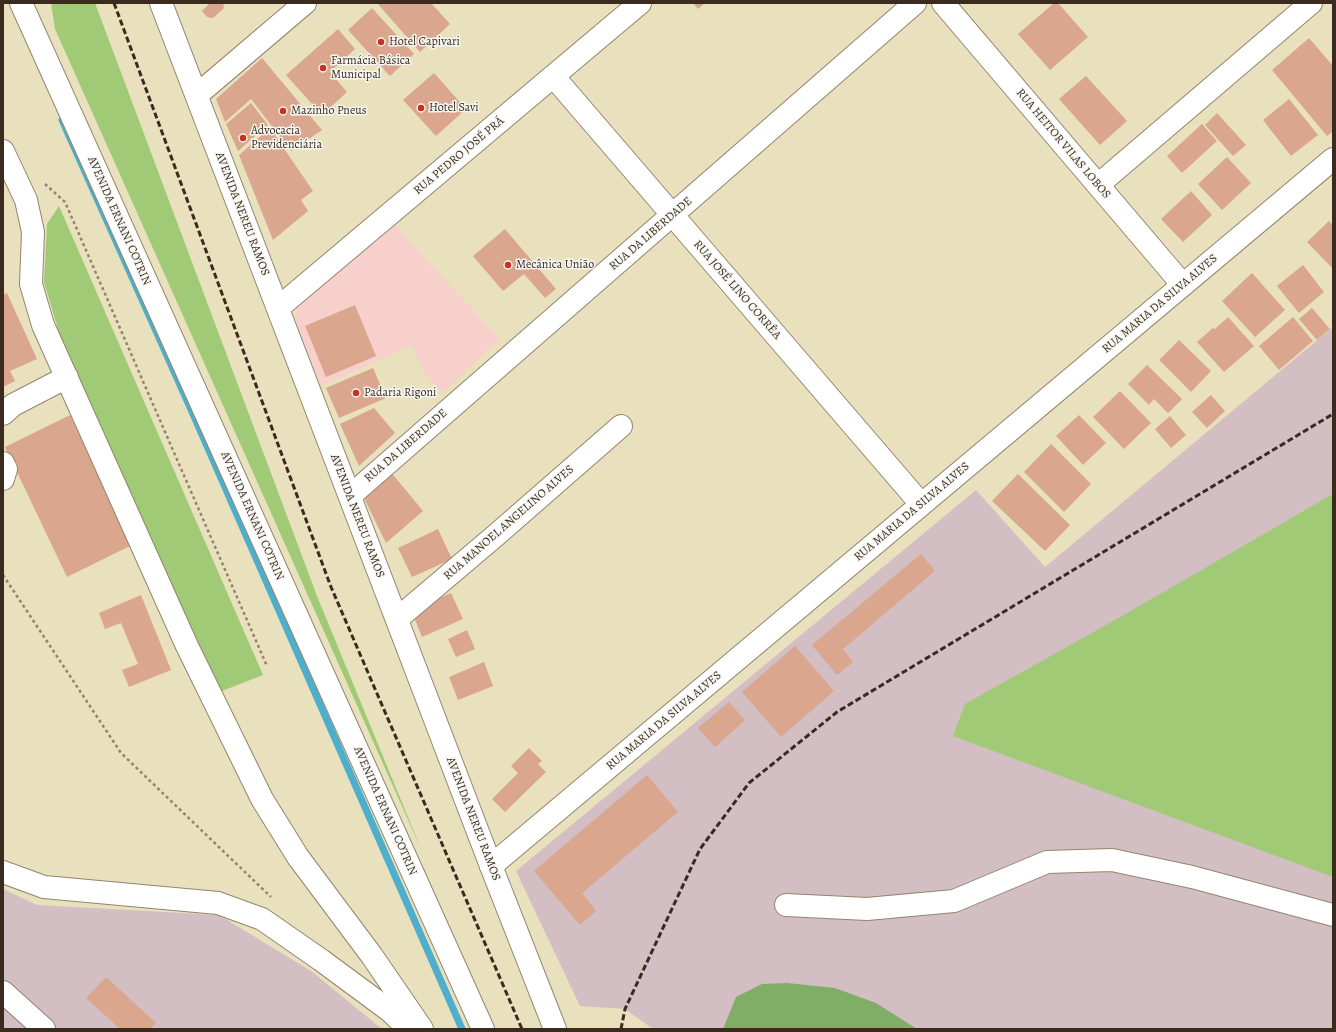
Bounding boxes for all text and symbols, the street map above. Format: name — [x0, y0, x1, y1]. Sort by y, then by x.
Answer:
place label: Hotel Capivari — [389, 35, 460, 49]
marker: Hotel Capivari — [376, 37, 386, 47]
place label: Farmácia Básica Municipal — [331, 54, 410, 82]
marker: Farmácia Básica Municipal — [318, 63, 328, 73]
street label: RUA HEITOR VILAS LOBOS — [1013, 86, 1113, 202]
place label: Hotel Savi — [429, 101, 479, 115]
marker: Hotel Savi — [416, 103, 426, 113]
place label: Mazinho Pneus — [291, 104, 367, 118]
marker: Mazinho Pneus — [278, 106, 288, 116]
street label: RUA PEDRO JOSÉ PRÁ — [411, 114, 507, 198]
place label: Advocacia Previdenciária — [251, 124, 322, 152]
marker: Advocacia Previdenciária — [238, 133, 248, 143]
street label: AVENIDA NEREU RAMOS — [212, 150, 272, 278]
street label: AVENIDA ERNANI COTRIN — [84, 154, 154, 288]
street label: RUA DA LIBERDADE — [607, 194, 695, 274]
street label: RUA JOSÉ LINO CORRÊA — [690, 238, 784, 342]
street label: RUA MARIA DA SILVA ALVES — [1099, 251, 1221, 357]
place label: Mecânica União — [516, 258, 594, 272]
marker: Mecânica União — [503, 260, 513, 270]
place label: Padaria Rigoni — [364, 386, 436, 400]
marker: Padaria Rigoni — [351, 388, 361, 398]
street label: RUA DA LIBERDADE — [362, 406, 450, 486]
street label: AVENIDA ERNANI COTRIN — [217, 449, 287, 583]
street label: AVENIDA NEREU RAMOS — [327, 452, 387, 580]
street label: RUA MARIA DA SILVA ALVES — [851, 459, 973, 565]
street label: RUA MANOEL ANGELINO ALVES — [441, 463, 577, 583]
street label: RUA MARIA DA SILVA ALVES — [603, 668, 725, 774]
street label: AVENIDA ERNANI COTRIN — [350, 744, 420, 878]
street label: AVENIDA NEREU RAMOS — [443, 755, 503, 883]

